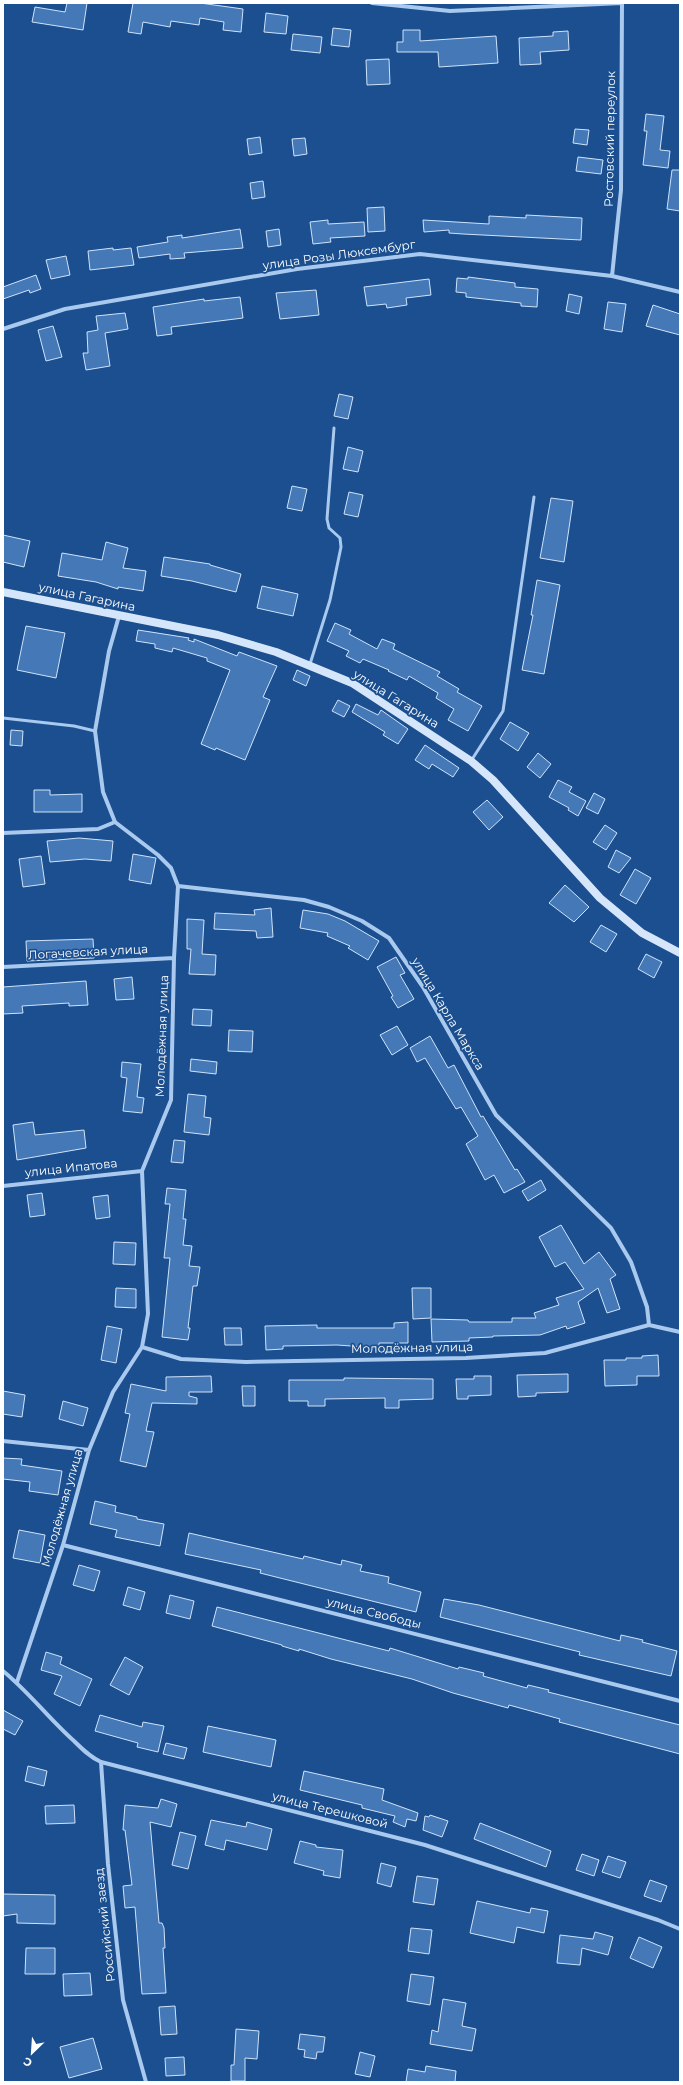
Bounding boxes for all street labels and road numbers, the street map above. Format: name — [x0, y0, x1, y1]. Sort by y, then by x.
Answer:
street label: Ростовский переулок — [601, 71, 618, 207]
street label: улица Розы Люксембург — [261, 236, 417, 273]
street label: улица Гагарина — [36, 579, 137, 614]
street label: улица Гагарина — [350, 666, 442, 731]
street label: Логачевская улица — [28, 941, 148, 962]
street label: улица Карла Маркса — [408, 954, 488, 1073]
street label: Молодёжная улица — [152, 975, 171, 1097]
street label: улица Ипатова — [23, 1155, 118, 1180]
street label: Молодёжная улица — [351, 1339, 473, 1356]
street label: Молодёжная улица — [37, 1447, 86, 1569]
street label: улица Свободы — [324, 1593, 423, 1632]
street label: улица Терешковой — [270, 1788, 390, 1831]
street label: Российский заезд — [91, 1867, 118, 1983]

